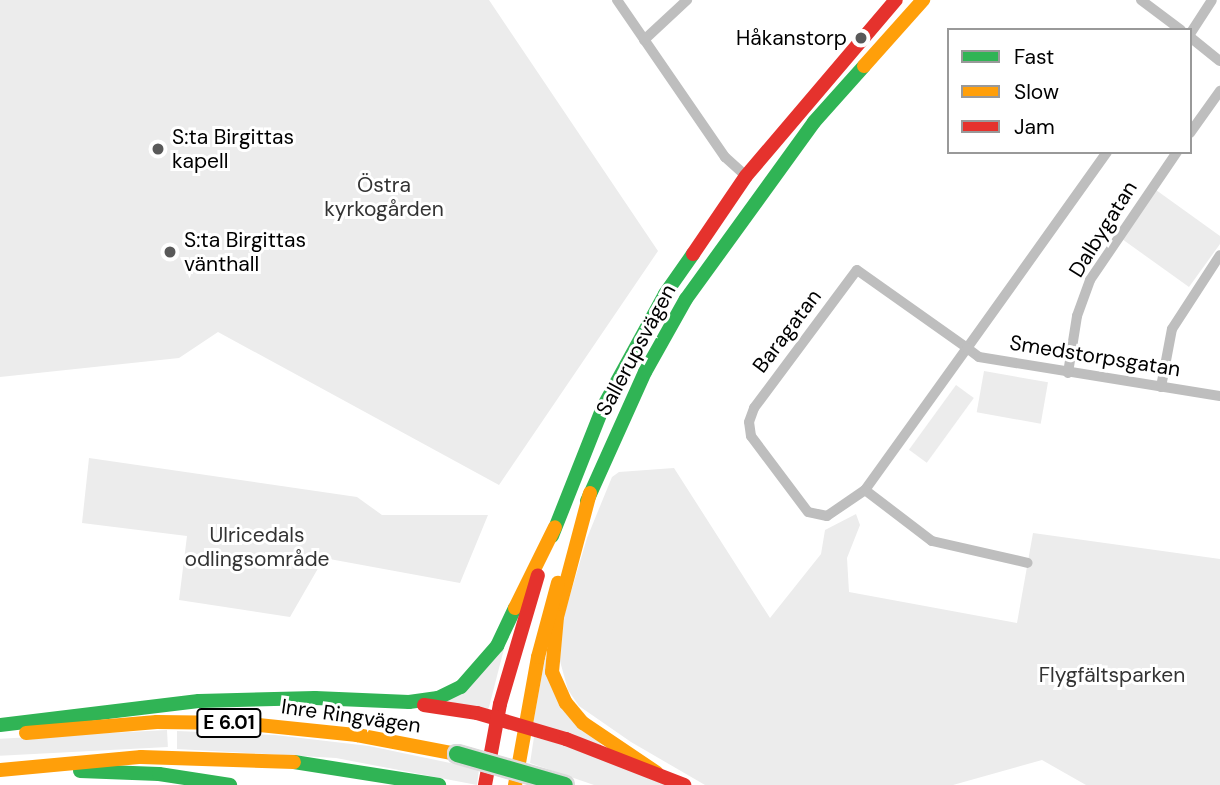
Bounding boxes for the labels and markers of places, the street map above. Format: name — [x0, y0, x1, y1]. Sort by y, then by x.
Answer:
place label: Håkanstorp — [736, 25, 847, 51]
marker: Håkanstorp — [853, 30, 869, 46]
place label: S:ta Birgittas kapell — [172, 124, 294, 174]
marker: S:ta Birgittas kapell — [150, 141, 166, 157]
place label: S:ta Birgittas vänthall — [184, 227, 306, 277]
marker: S:ta Birgittas vänthall — [162, 244, 178, 260]

